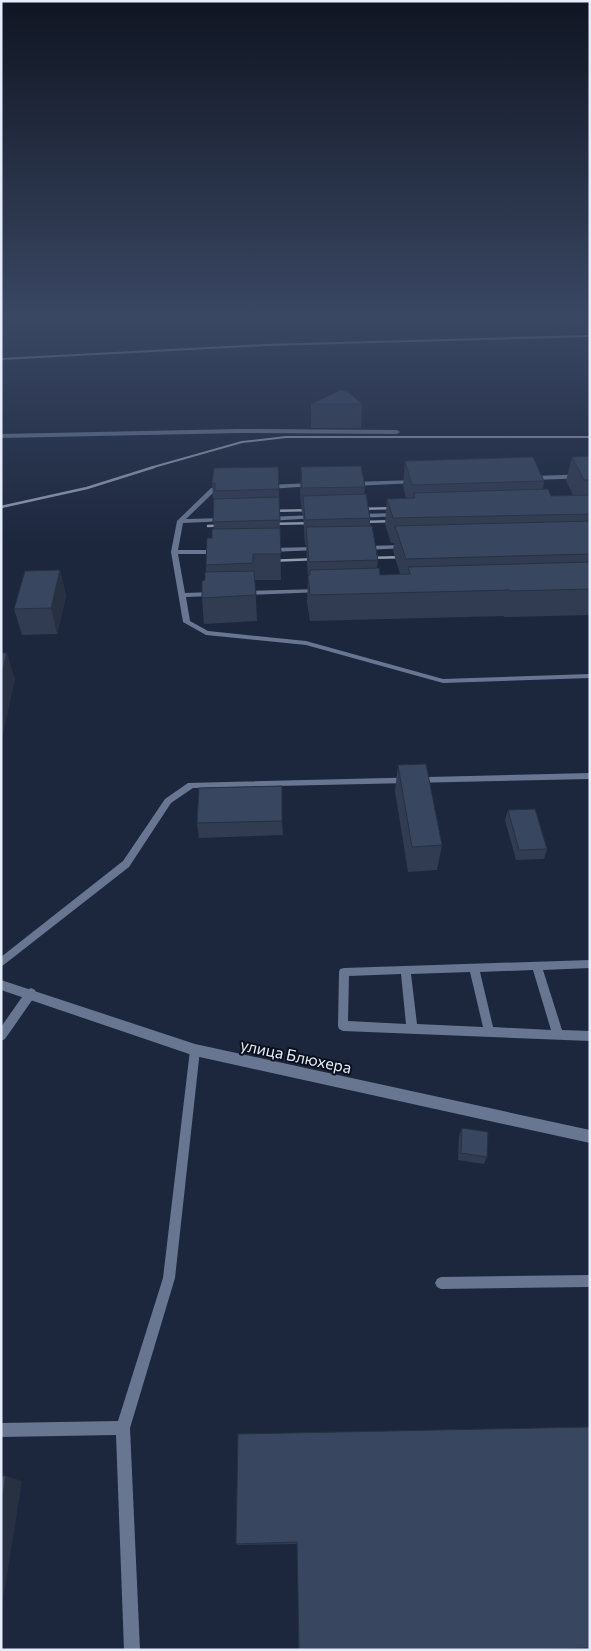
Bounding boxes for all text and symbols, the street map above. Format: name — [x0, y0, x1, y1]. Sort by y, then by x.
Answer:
street label: улица Блюхера — [239, 1034, 353, 1077]

